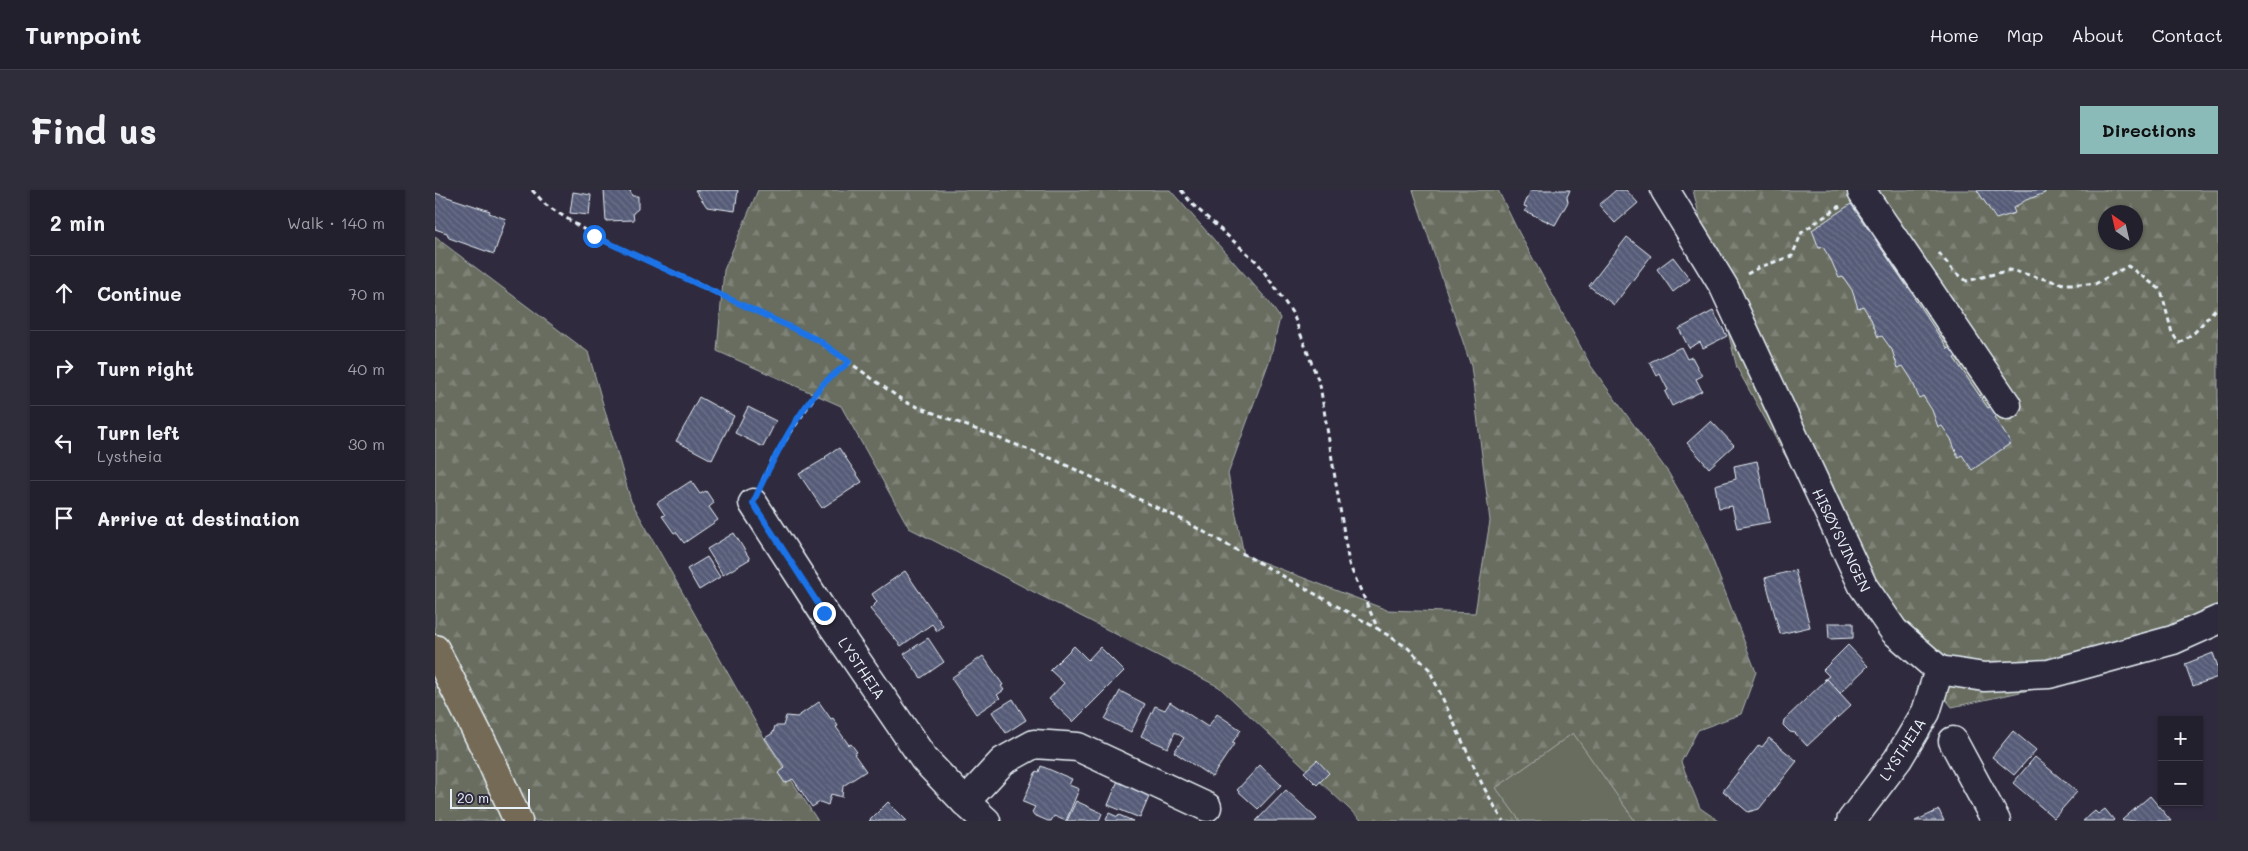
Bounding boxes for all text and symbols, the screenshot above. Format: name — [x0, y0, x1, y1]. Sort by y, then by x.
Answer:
text: Turnpoint — [25, 19, 141, 50]
text: Home — [1930, 23, 1979, 47]
text: Map — [2007, 23, 2043, 47]
text: About — [2071, 23, 2124, 47]
text: Contact — [2152, 23, 2223, 47]
button: Directions — [2080, 106, 2218, 154]
text: Find us — [30, 107, 157, 153]
north arrow — [2098, 205, 2143, 250]
text: 2 min — [50, 209, 105, 236]
text: Walk · 140 m — [287, 212, 385, 233]
route start — [583, 225, 606, 248]
icon: ahead — [50, 279, 78, 307]
text: Continue — [97, 281, 182, 306]
text: 70 m — [348, 283, 385, 304]
icon: right — [50, 354, 78, 382]
text: Turn right — [97, 356, 194, 381]
text: 40 m — [348, 358, 385, 379]
text: Turn left — [97, 420, 180, 445]
icon: left — [50, 429, 78, 457]
text: 30 m — [348, 433, 385, 454]
text: Lystheia — [97, 445, 162, 466]
street label: HISØYSVINGEN — [1808, 485, 1876, 595]
icon: arrive — [50, 504, 78, 532]
text: Arrive at destination — [97, 506, 300, 531]
route end — [813, 602, 836, 625]
street label: LYSTHEIA — [834, 633, 890, 703]
street label: LYSTHEIA — [1874, 714, 1930, 784]
map controls — [2158, 716, 2203, 806]
button: + — [2158, 716, 2203, 761]
button: − — [2158, 761, 2203, 806]
scale bar — [450, 786, 530, 809]
text: 20 m — [457, 788, 489, 807]

